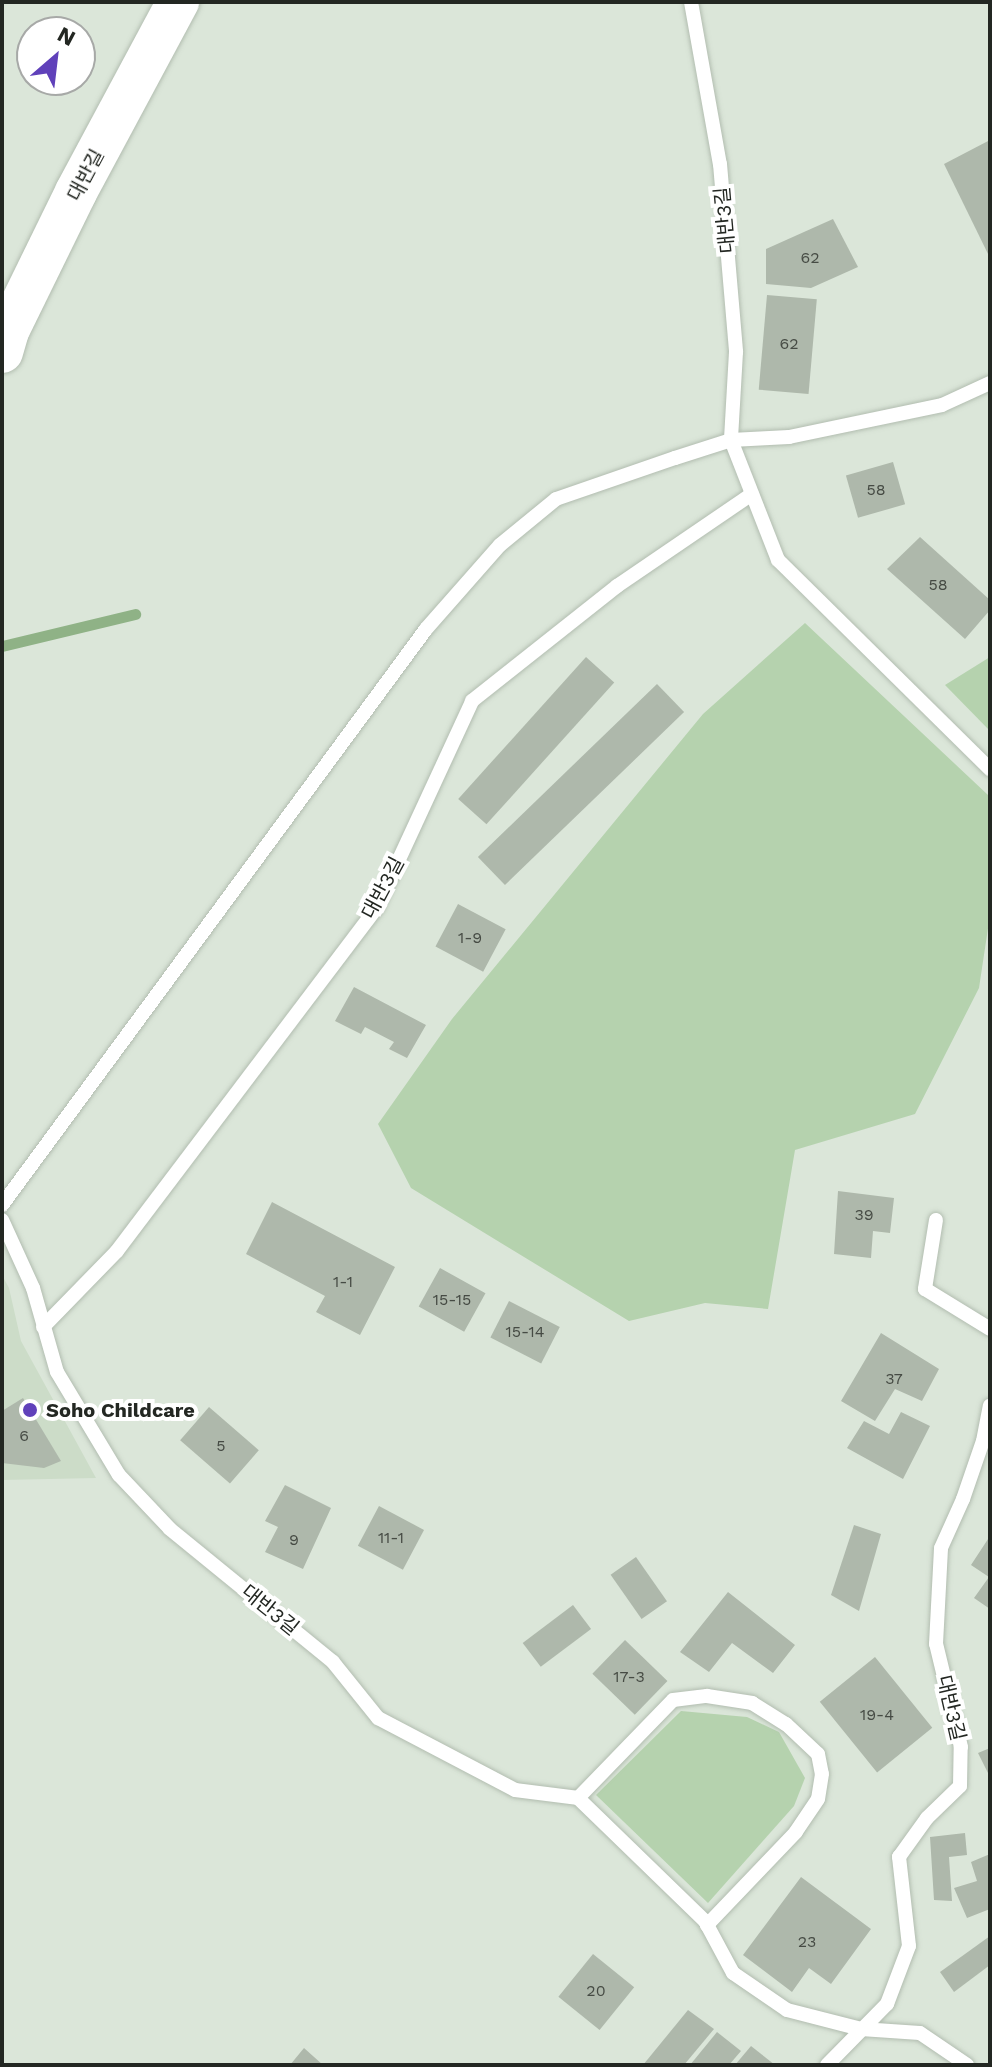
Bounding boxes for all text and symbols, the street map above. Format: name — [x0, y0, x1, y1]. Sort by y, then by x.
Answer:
north arrow — [16, 16, 96, 96]
text: N — [53, 21, 80, 51]
street label: 대반길 — [62, 145, 110, 205]
street label: 대반3길 — [710, 186, 740, 254]
house number: 62 — [800, 248, 820, 268]
house number: 62 — [779, 334, 799, 354]
house number: 58 — [866, 480, 886, 500]
house number: 58 — [928, 575, 948, 595]
street label: 대반3길 — [357, 853, 409, 923]
house number: 1-9 — [458, 928, 482, 948]
house number: 39 — [854, 1205, 874, 1225]
house number: 1-1 — [333, 1272, 353, 1292]
house number: 15-15 — [433, 1290, 471, 1310]
house number: 15-14 — [505, 1322, 545, 1342]
house number: 37 — [885, 1369, 903, 1389]
place label: Soho Childcare — [46, 1398, 195, 1422]
marker: Soho Childcare — [21, 1401, 39, 1419]
house number: 6 — [19, 1426, 29, 1446]
house number: 5 — [216, 1436, 226, 1456]
house number: 11-1 — [378, 1528, 404, 1548]
house number: 9 — [289, 1530, 299, 1550]
street label: 대반3길 — [236, 1580, 304, 1640]
house number: 17-3 — [613, 1667, 645, 1687]
street label: 대반3길 — [932, 1673, 970, 1743]
house number: 19-4 — [860, 1705, 894, 1725]
house number: 23 — [798, 1932, 816, 1952]
house number: 20 — [586, 1981, 606, 2001]

